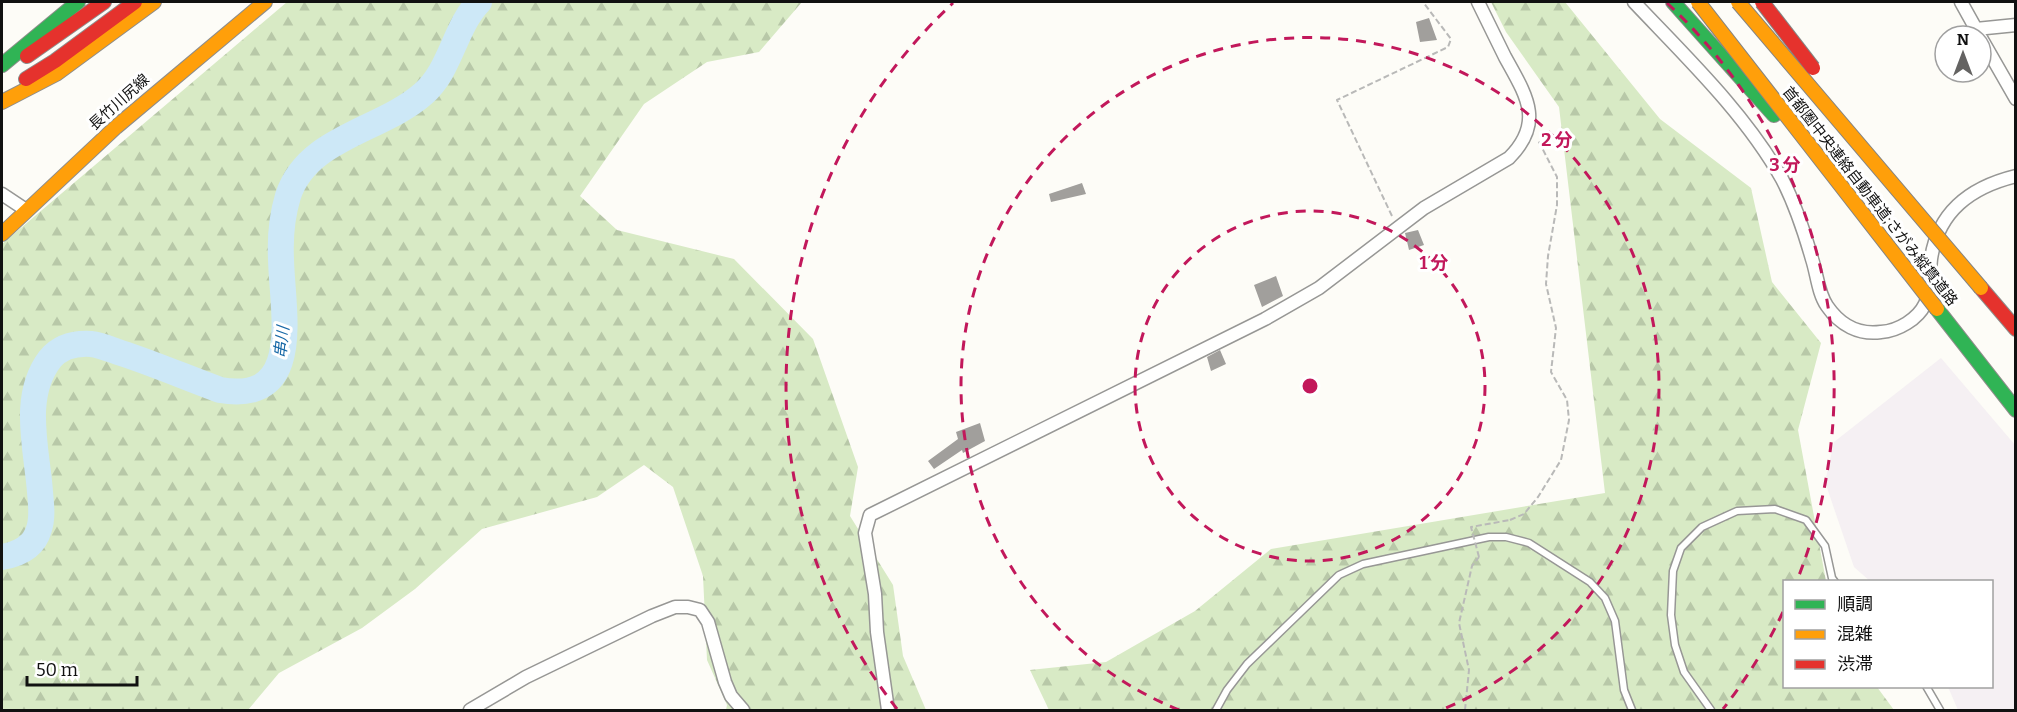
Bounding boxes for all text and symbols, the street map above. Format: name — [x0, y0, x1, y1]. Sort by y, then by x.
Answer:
north arrow — [1933, 24, 1993, 84]
text: N — [1957, 30, 1969, 49]
street label: 長竹川尻線 — [85, 70, 153, 134]
street label: 首都圏中央連絡自動車道;さがみ縦貫道路 — [1779, 83, 1961, 309]
text: 2 分 — [1541, 129, 1573, 151]
text: 3 分 — [1769, 154, 1801, 176]
text: 1 分 — [1419, 252, 1449, 274]
water label: 串川 — [270, 323, 293, 359]
centre of rings — [1300, 376, 1320, 396]
legend — [1783, 580, 1993, 688]
text: 順調 — [1837, 593, 1873, 615]
text: 混雑 — [1837, 623, 1873, 645]
scale bar — [27, 649, 136, 687]
text: 渋滞 — [1837, 653, 1873, 675]
text: 50 m — [36, 659, 78, 681]

